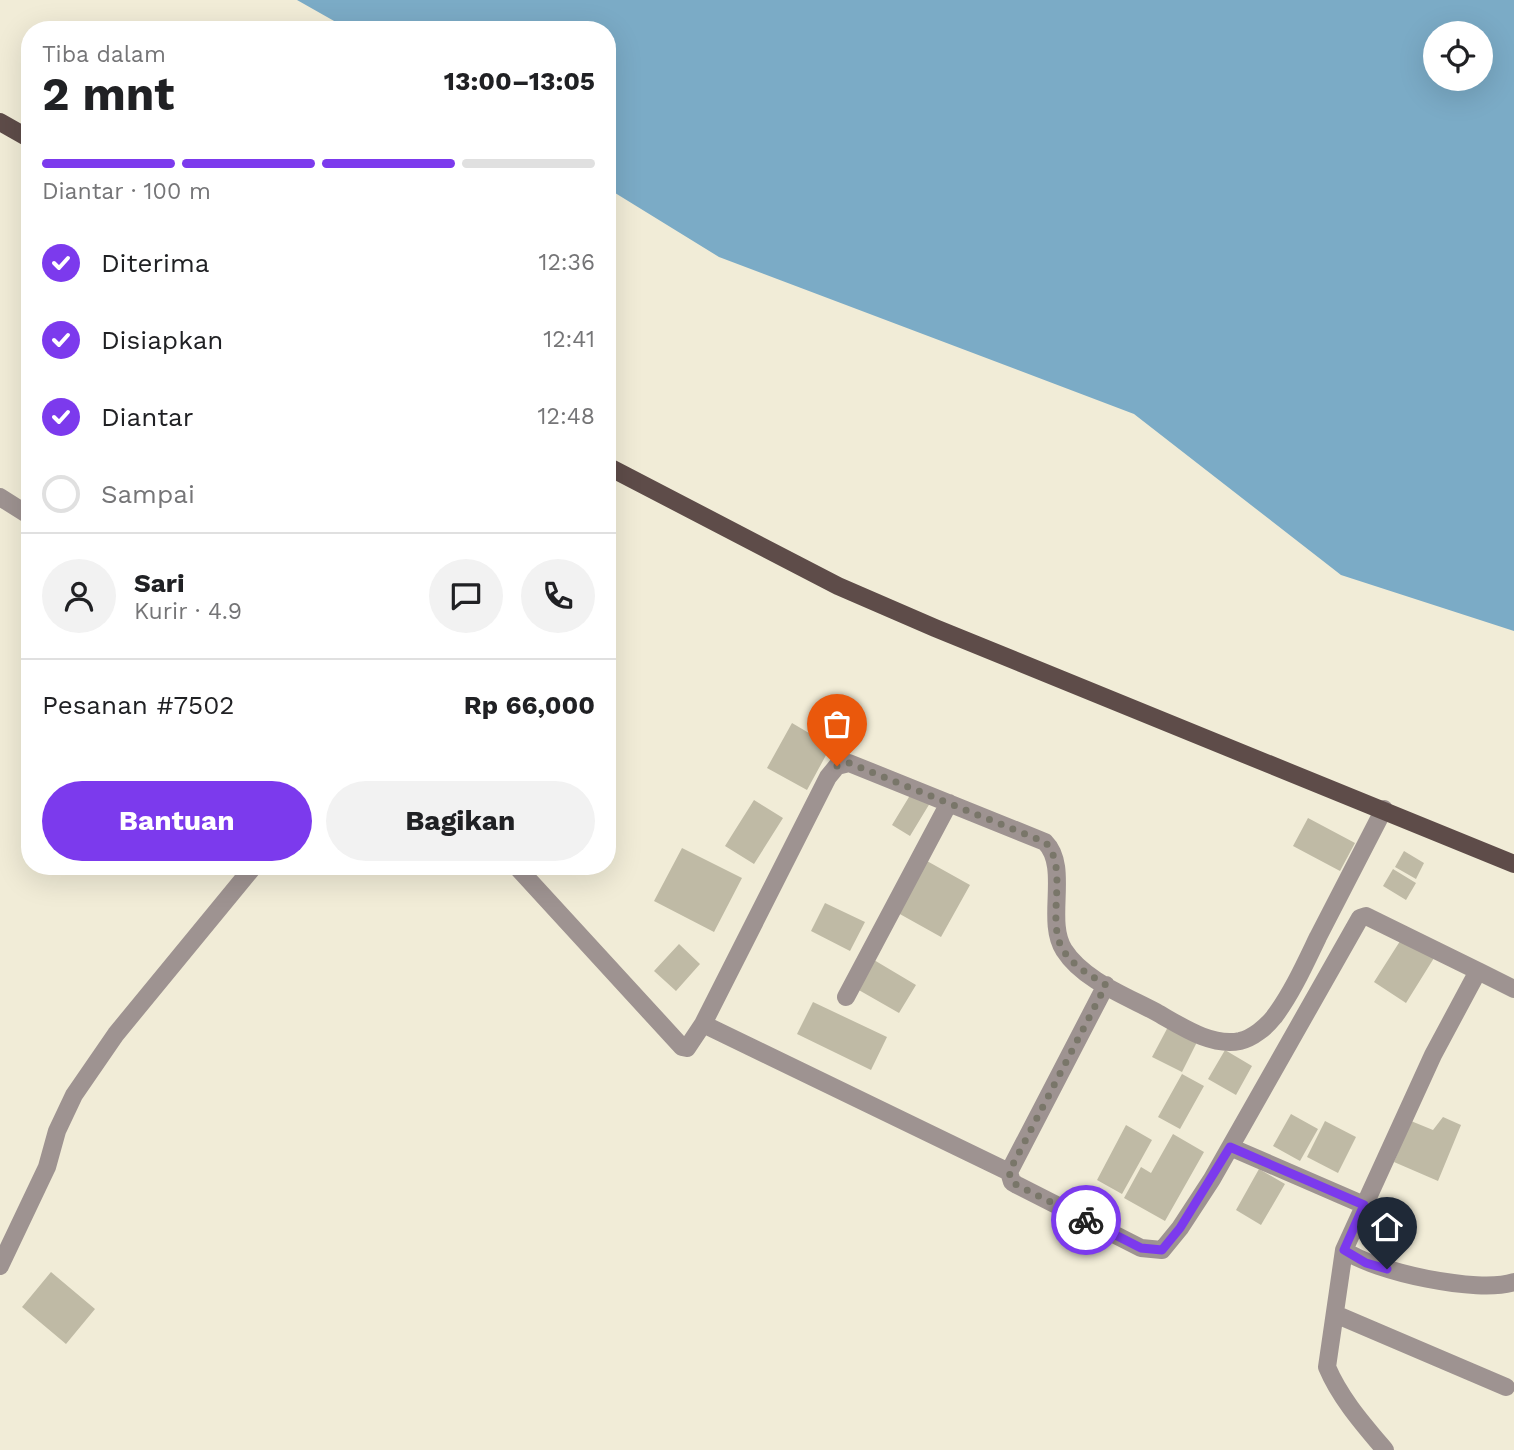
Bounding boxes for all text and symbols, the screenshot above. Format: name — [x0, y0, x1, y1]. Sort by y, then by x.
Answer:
map controls — [1423, 21, 1493, 91]
button: locate — [1423, 21, 1493, 91]
text: Tiba dalam — [42, 41, 166, 68]
text: 13:00–13:05 — [444, 66, 595, 96]
text: 2 mnt — [42, 67, 174, 121]
text: Diantar · 100 m — [42, 178, 211, 205]
icon: check — [42, 244, 80, 282]
text: Diterima — [101, 248, 209, 278]
text: 12:36 — [538, 249, 595, 276]
icon: check — [42, 321, 80, 359]
text: Disiapkan — [101, 325, 223, 355]
text: 12:41 — [543, 326, 595, 353]
icon: check — [42, 398, 80, 436]
text: Diantar — [101, 402, 193, 432]
text: 12:48 — [538, 403, 595, 430]
text: Sampai — [101, 479, 195, 509]
button: person — [42, 559, 116, 633]
button: chat — [429, 559, 503, 633]
button: phone — [521, 559, 595, 633]
text: Sari — [134, 568, 184, 598]
text: Kurir · 4.9 — [134, 598, 242, 625]
text: Pesanan #7502 — [42, 690, 234, 720]
text: Rp 66,000 — [464, 690, 595, 720]
pin — [807, 694, 867, 766]
icon: bag — [818, 705, 856, 743]
button: Bantuan — [42, 781, 312, 861]
button: Bagikan — [326, 781, 595, 861]
courier — [1051, 1185, 1121, 1255]
pin — [1357, 1197, 1417, 1269]
icon: bike — [1067, 1201, 1105, 1239]
icon: home — [1368, 1208, 1406, 1246]

